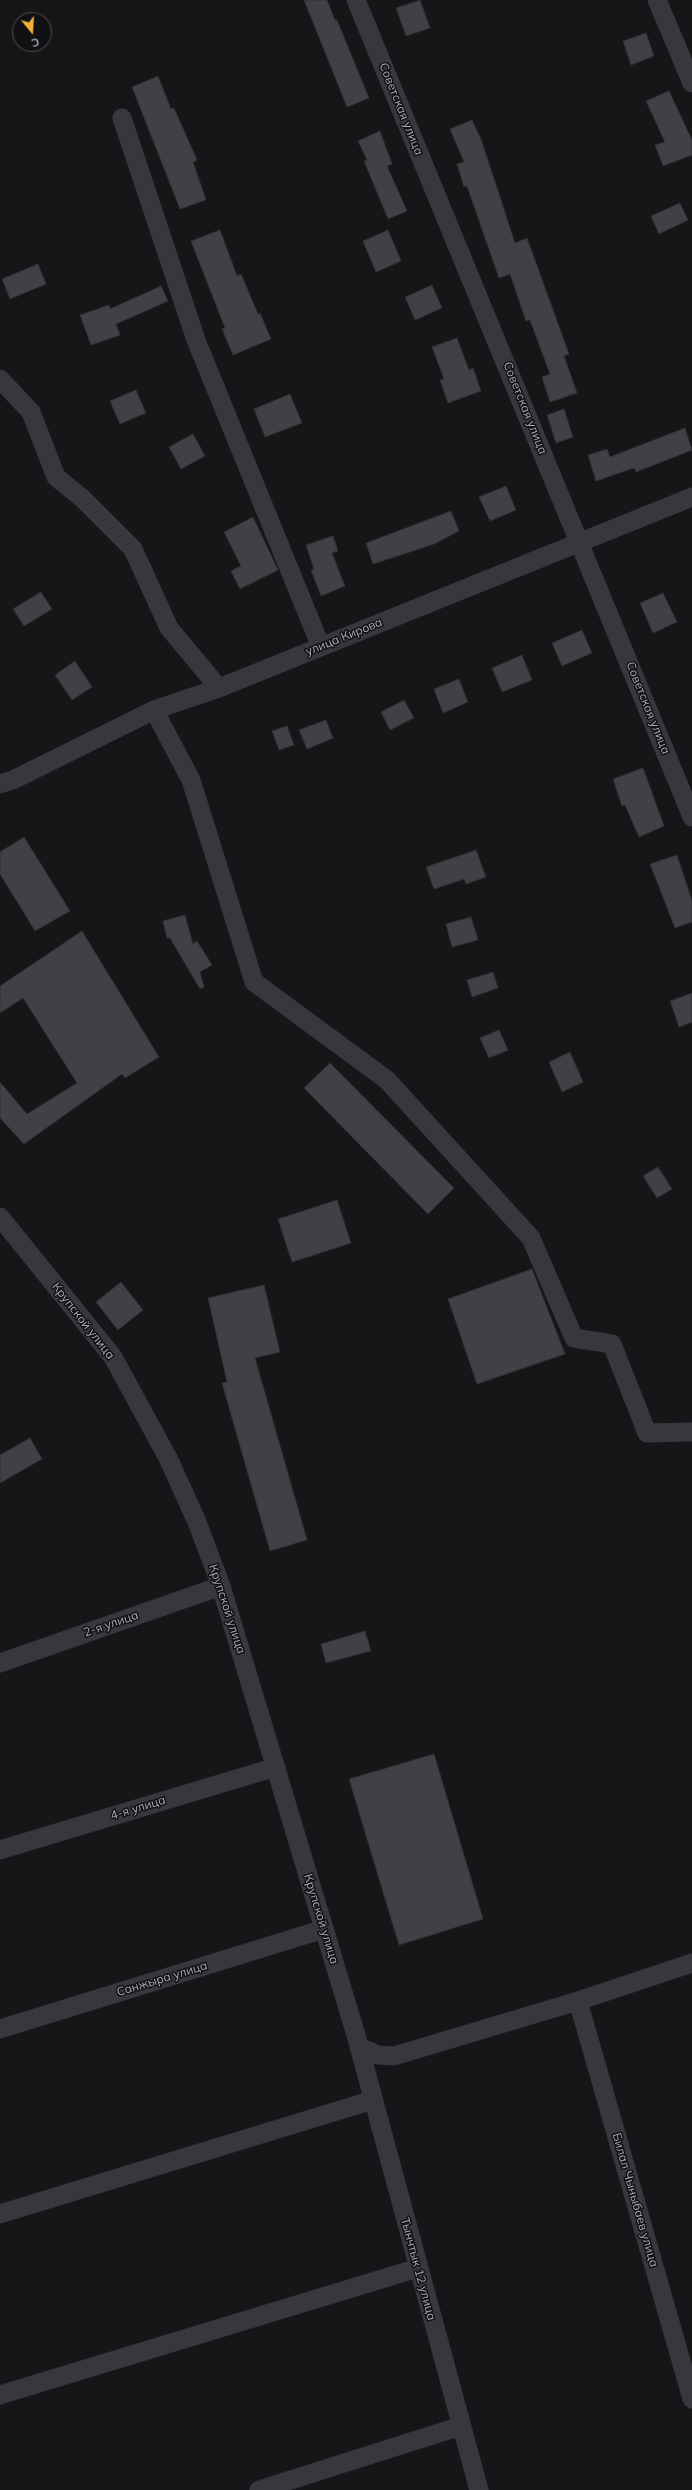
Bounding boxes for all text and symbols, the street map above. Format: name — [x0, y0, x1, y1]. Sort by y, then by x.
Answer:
north arrow — [12, 12, 52, 52]
text: С — [30, 35, 41, 50]
street label: Советская улица — [376, 61, 426, 157]
street label: Советская улица — [500, 360, 550, 456]
street label: улица Кирова — [304, 615, 384, 659]
street label: Советская улица — [623, 660, 673, 756]
street label: Крупской улица — [49, 1280, 117, 1362]
street label: Крупской улица — [206, 1562, 248, 1656]
street label: 2-я улица — [82, 1608, 140, 1640]
street label: 4-я улица — [109, 1793, 167, 1823]
street label: Крупской улица — [300, 1872, 342, 1966]
street label: Санжыра улица — [115, 1958, 209, 2000]
street label: Билал Чыныбаев улица — [609, 2131, 661, 2269]
street label: Тынчтык 12 улица — [397, 2216, 439, 2322]

